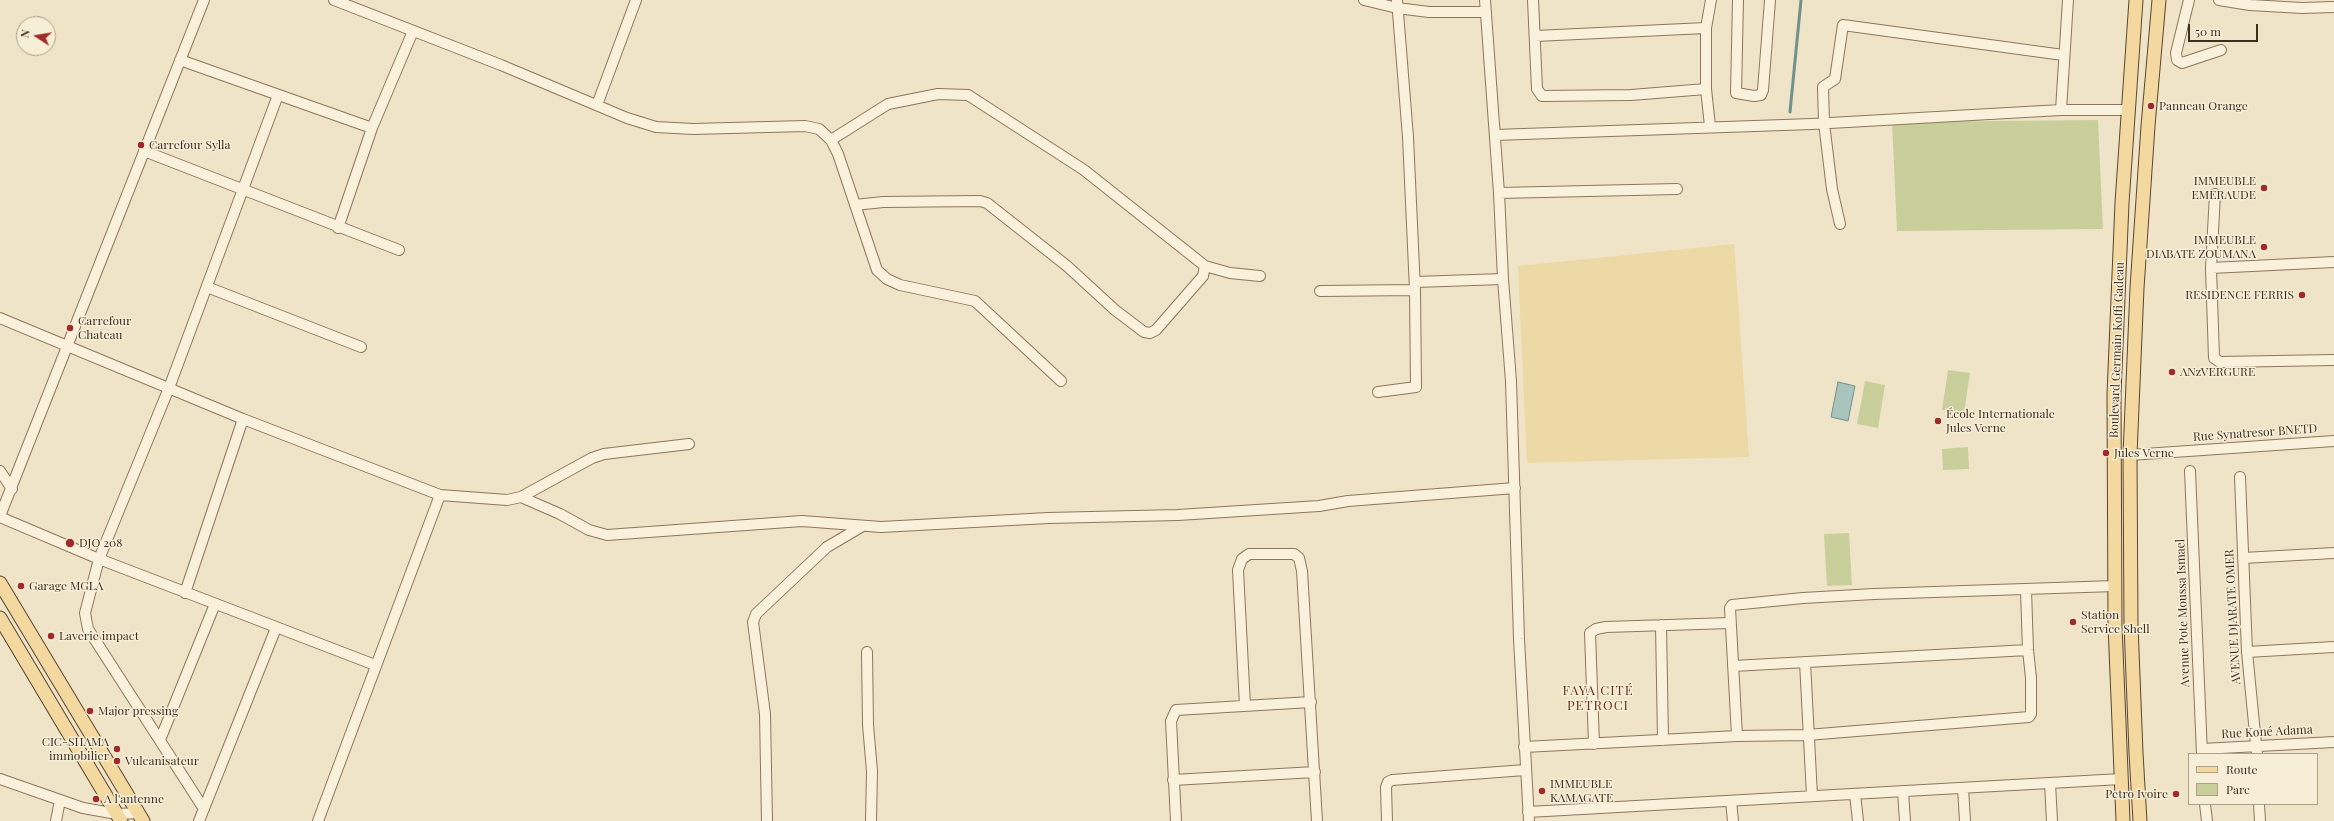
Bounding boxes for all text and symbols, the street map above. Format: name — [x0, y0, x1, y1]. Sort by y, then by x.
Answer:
north arrow — [16, 16, 56, 56]
scale bar — [2190, 16, 2260, 42]
text: 50 m — [2195, 23, 2221, 39]
text: N — [17, 28, 33, 39]
place label: Panneau Orange — [2159, 99, 2248, 113]
marker: Panneau Orange — [2146, 101, 2156, 111]
place label: Carrefour Sylla — [149, 138, 230, 152]
marker: Carrefour Sylla — [136, 140, 146, 150]
place label: IMMEUBLE EMERAUDE — [2192, 174, 2256, 202]
marker: IMMEUBLE EMERAUDE — [2259, 183, 2269, 193]
place label: IMMEUBLE DIABATE ZOUMANA — [2146, 233, 2256, 261]
marker: IMMEUBLE DIABATE ZOUMANA — [2259, 242, 2269, 252]
street label: Boulevard Germain Koffi Gadeau — [2107, 262, 2127, 438]
place label: RESIDENCE FERRIS — [2185, 288, 2294, 302]
marker: RESIDENCE FERRIS — [2297, 290, 2307, 300]
place label: Carrefour Chateau — [78, 314, 131, 342]
marker: Carrefour Chateau — [65, 323, 75, 333]
place label: ANzVERGURE — [2180, 365, 2255, 379]
marker: ANzVERGURE — [2167, 367, 2177, 377]
place label: École Internationale Jules Verne — [1946, 407, 2055, 435]
marker: École Internationale Jules Verne — [1933, 416, 1943, 426]
street label: Rue Synatresor BNETD — [2192, 421, 2318, 445]
place label: Jules Verne — [2114, 446, 2174, 460]
marker: Jules Verne — [2101, 448, 2111, 458]
place label: DJO 208 — [79, 536, 122, 550]
marker: DJO 208 — [64, 537, 76, 549]
street label: Avenue Pote Moussa Ismael — [2173, 539, 2193, 687]
street label: AVENUE DJARATE OMER — [2222, 549, 2244, 685]
place label: Garage MGLA — [29, 579, 103, 593]
marker: Garage MGLA — [16, 581, 26, 591]
place label: Station Service Shell — [2081, 608, 2150, 636]
marker: Station Service Shell — [2068, 617, 2078, 627]
place label: Laverie impact — [59, 629, 139, 643]
marker: Laverie impact — [46, 631, 56, 641]
district label: FAYA CITÉ PETROCI — [1562, 683, 1634, 714]
place label: Major pressing — [98, 704, 178, 718]
marker: Major pressing — [85, 706, 95, 716]
street label: Rue Koné Adama — [2221, 722, 2313, 742]
place label: CIC-SHAMA immobilier — [42, 735, 109, 763]
marker: CIC-SHAMA immobilier — [112, 744, 122, 754]
legend — [2188, 753, 2318, 805]
place label: Vulcanisateur — [125, 754, 199, 768]
marker: Vulcanisateur — [112, 756, 122, 766]
text: Route — [2226, 761, 2258, 777]
place label: IMMEUBLE KAMAGATE — [1550, 777, 1613, 805]
text: Parc — [2226, 781, 2250, 797]
marker: IMMEUBLE KAMAGATE — [1537, 786, 1547, 796]
place label: Petro Ivoire — [2105, 787, 2168, 801]
marker: Petro Ivoire — [2171, 789, 2181, 799]
place label: A l'antenne — [104, 792, 164, 806]
marker: A l'antenne — [91, 794, 101, 804]

